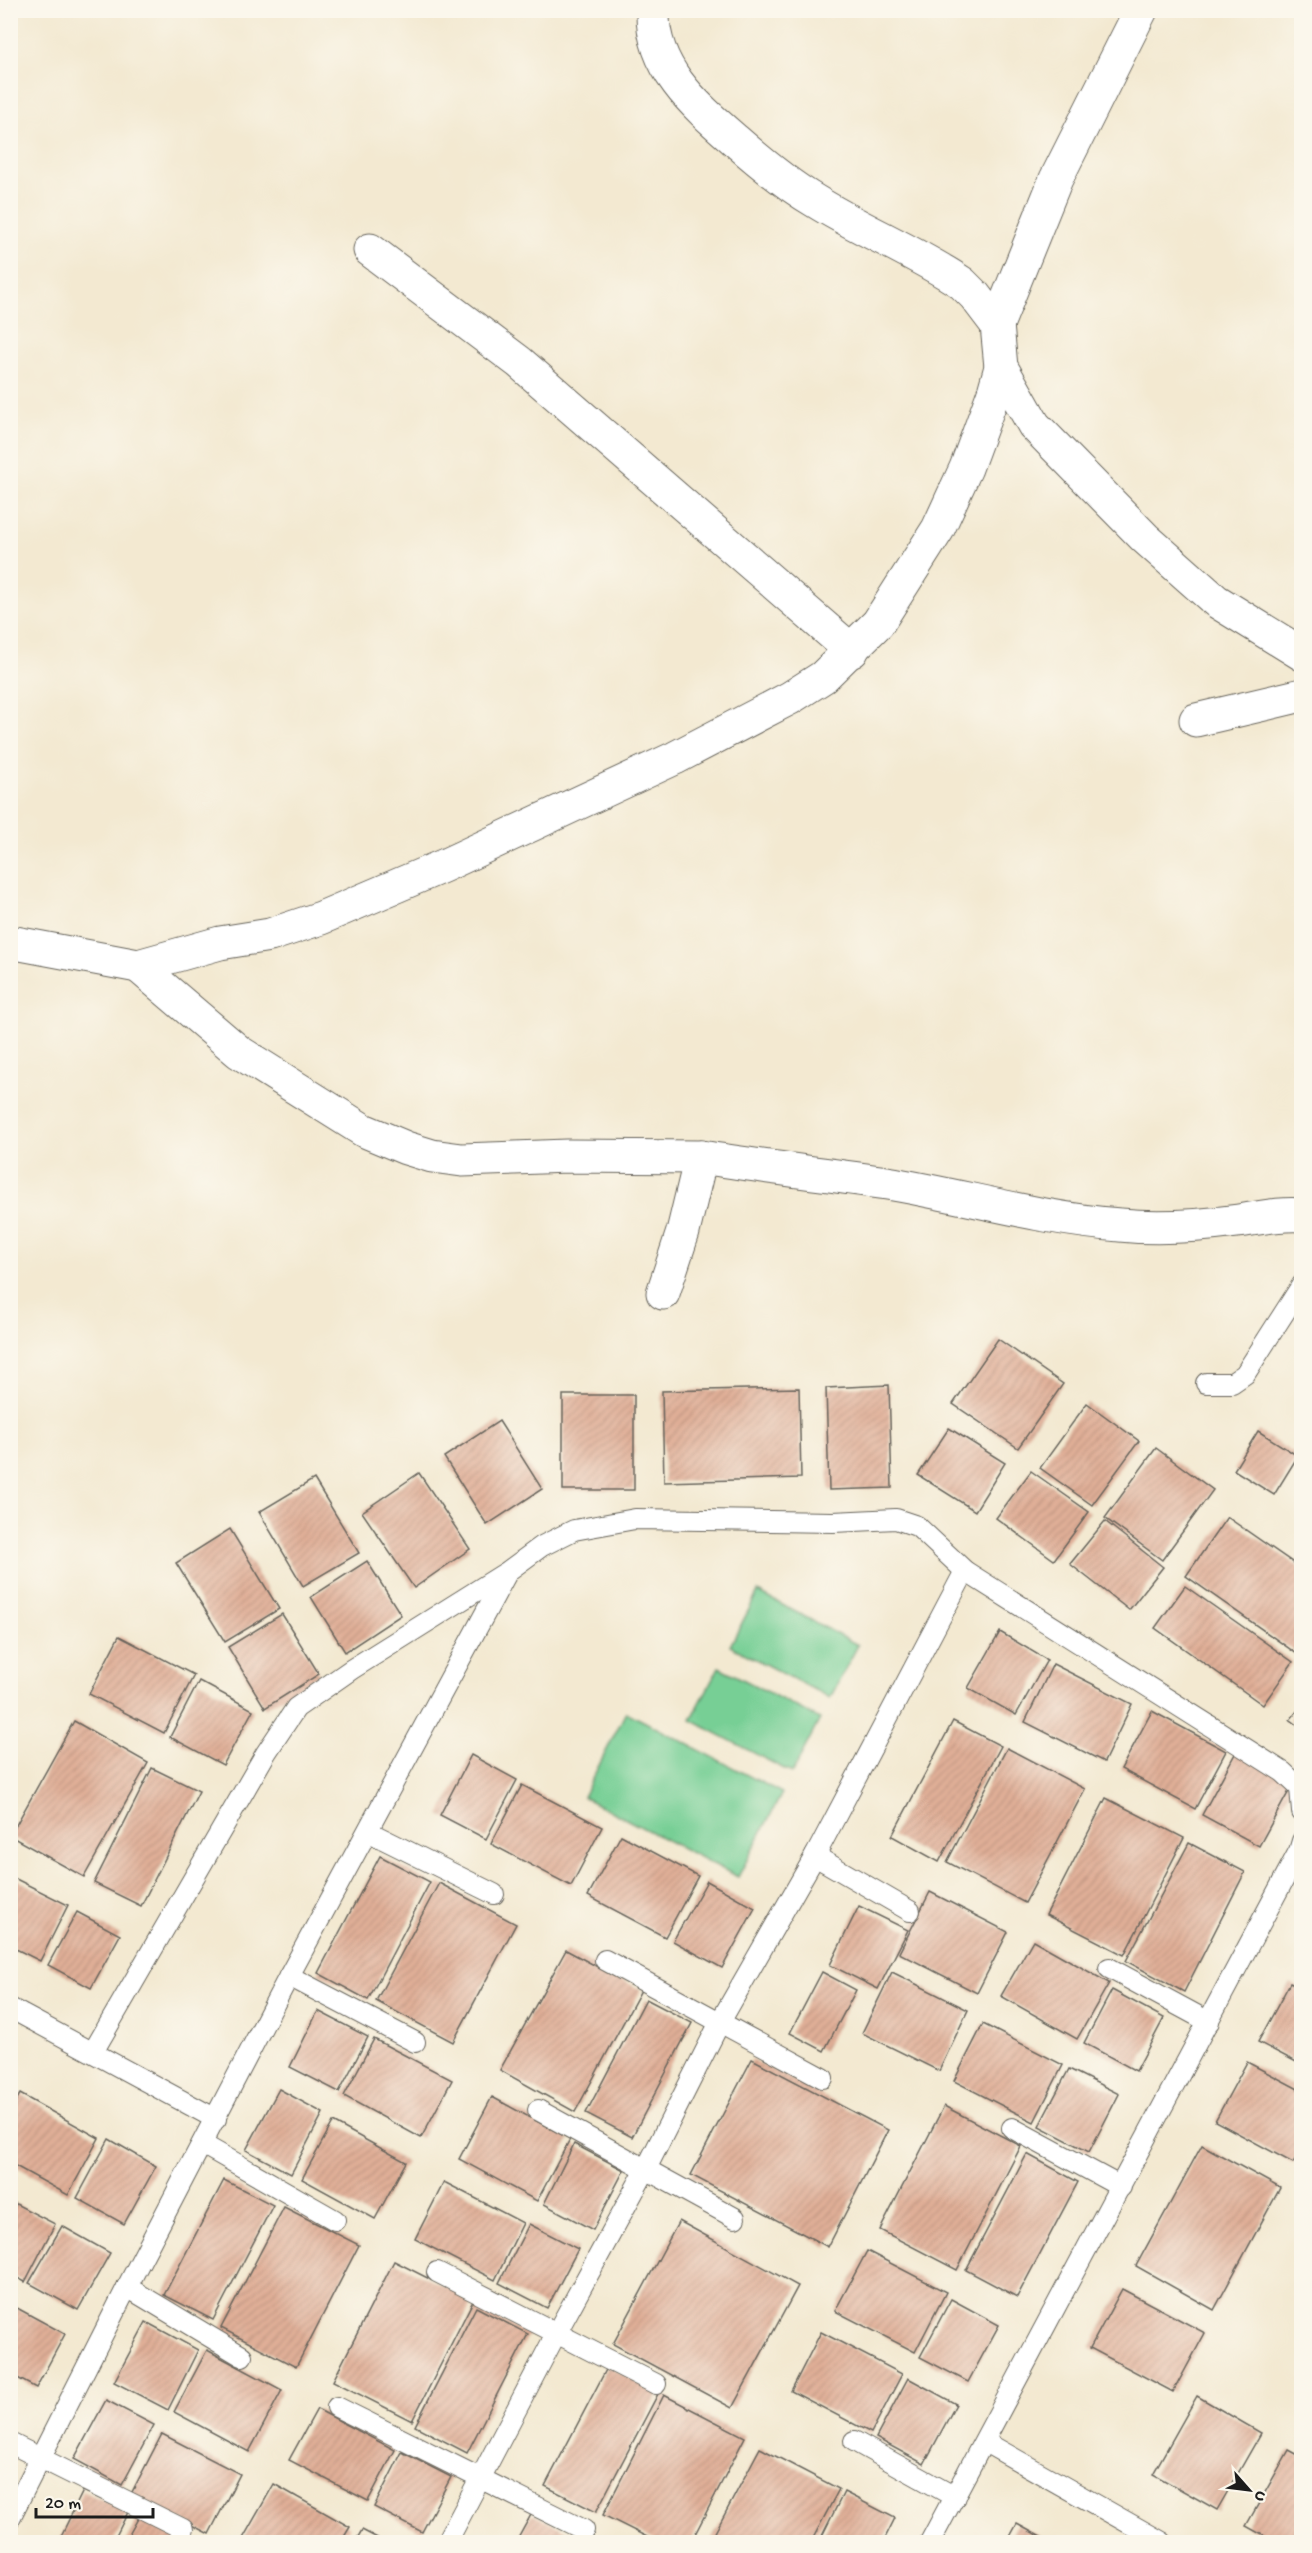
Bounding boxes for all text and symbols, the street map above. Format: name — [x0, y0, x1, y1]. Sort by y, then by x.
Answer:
north arrow — [1219, 2460, 1279, 2520]
scale bar — [36, 2481, 153, 2519]
text: U — [1248, 2487, 1270, 2505]
text: 20 m — [45, 2494, 81, 2515]

